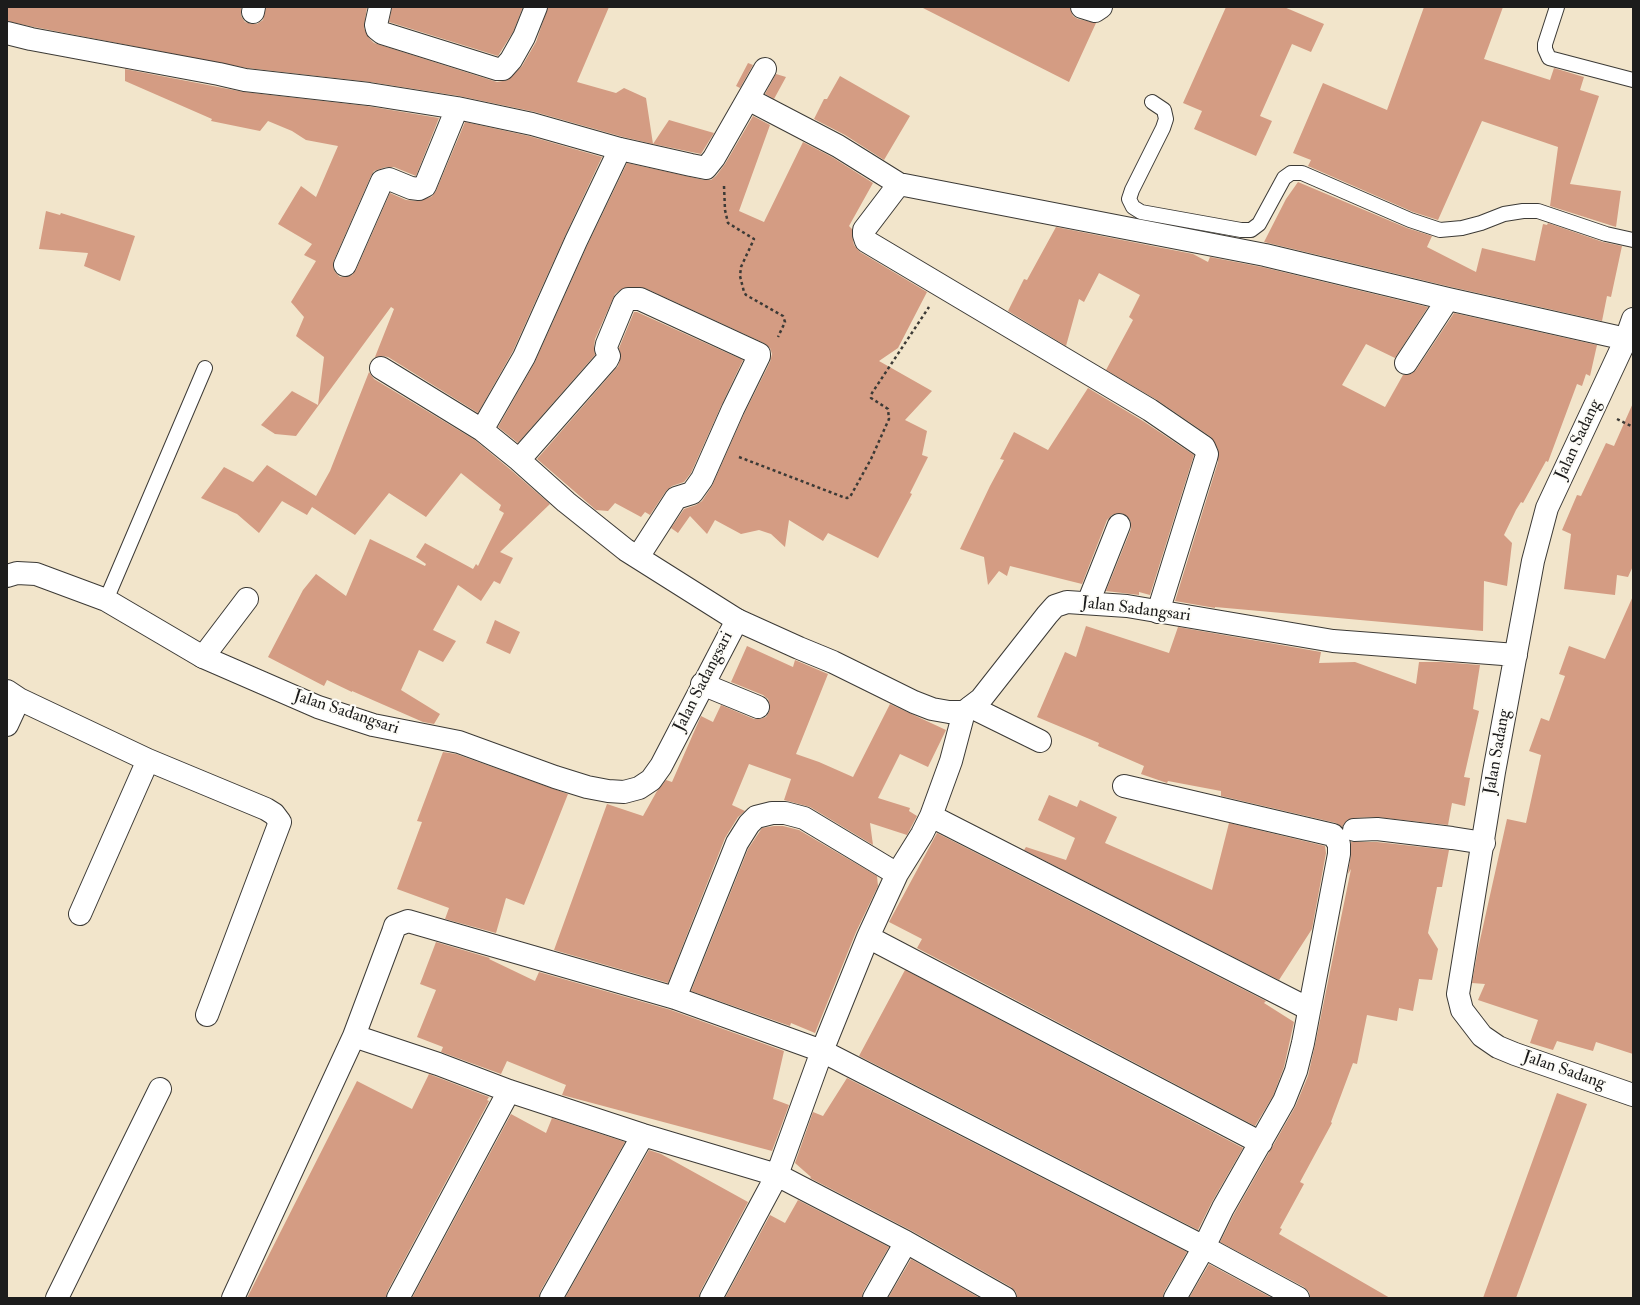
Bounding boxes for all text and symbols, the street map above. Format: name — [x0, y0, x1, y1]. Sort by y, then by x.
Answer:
street label: Jalan Sadang — [1552, 397, 1606, 483]
street label: Jalan Sadangsari — [1080, 593, 1192, 627]
street label: Jalan Sadangsari — [670, 628, 738, 736]
street label: Jalan Sadangsari — [291, 686, 401, 740]
street label: Jalan Sadang — [1480, 708, 1516, 796]
street label: Jalan Sadang — [1520, 1047, 1608, 1095]

